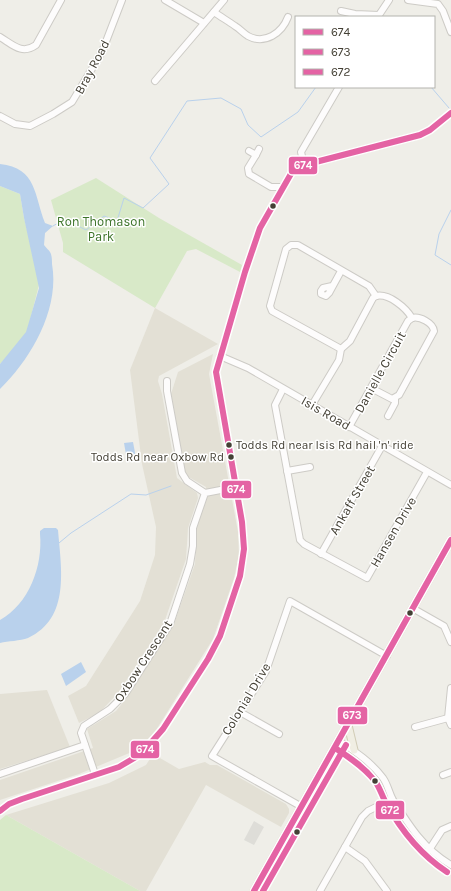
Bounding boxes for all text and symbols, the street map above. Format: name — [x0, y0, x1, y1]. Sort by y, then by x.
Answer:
legend — [295, 16, 435, 88]
text: 674 — [331, 25, 351, 39]
street label: Bray Road — [72, 37, 112, 97]
text: 673 — [331, 45, 351, 59]
text: 672 — [331, 65, 351, 79]
line badge: 674 — [288, 156, 318, 175]
text: 674 — [294, 159, 313, 172]
unlabelled marker — [268, 201, 278, 211]
park label: Ron Thomason Park — [57, 214, 145, 244]
street label: Danielle Circuit — [351, 328, 409, 415]
street label: Isis Road — [299, 393, 353, 433]
place label: Todds Rd near Isis Rd hail 'n' ride — [236, 438, 413, 452]
marker: Todds Rd near Isis Rd hail 'n' ride — [224, 440, 234, 450]
place label: Todds Rd near Oxbow Rd — [91, 450, 224, 464]
marker: Todds Rd near Oxbow Rd — [226, 452, 236, 462]
street label: Ankaff Street — [326, 463, 378, 537]
line badge: 674 — [221, 480, 252, 499]
text: 674 — [227, 483, 246, 496]
street label: Hansen Drive — [367, 494, 419, 570]
unlabelled marker — [405, 608, 415, 618]
street label: Oxbow Crescent — [111, 617, 175, 705]
street label: Colonial Drive — [219, 660, 274, 738]
line badge: 673 — [337, 706, 368, 725]
text: 673 — [343, 709, 362, 722]
line badge: 674 — [130, 740, 160, 759]
text: 674 — [136, 743, 155, 756]
unlabelled marker — [370, 776, 380, 786]
line badge: 672 — [375, 800, 405, 820]
text: 672 — [381, 804, 400, 817]
unlabelled marker — [292, 827, 302, 837]

